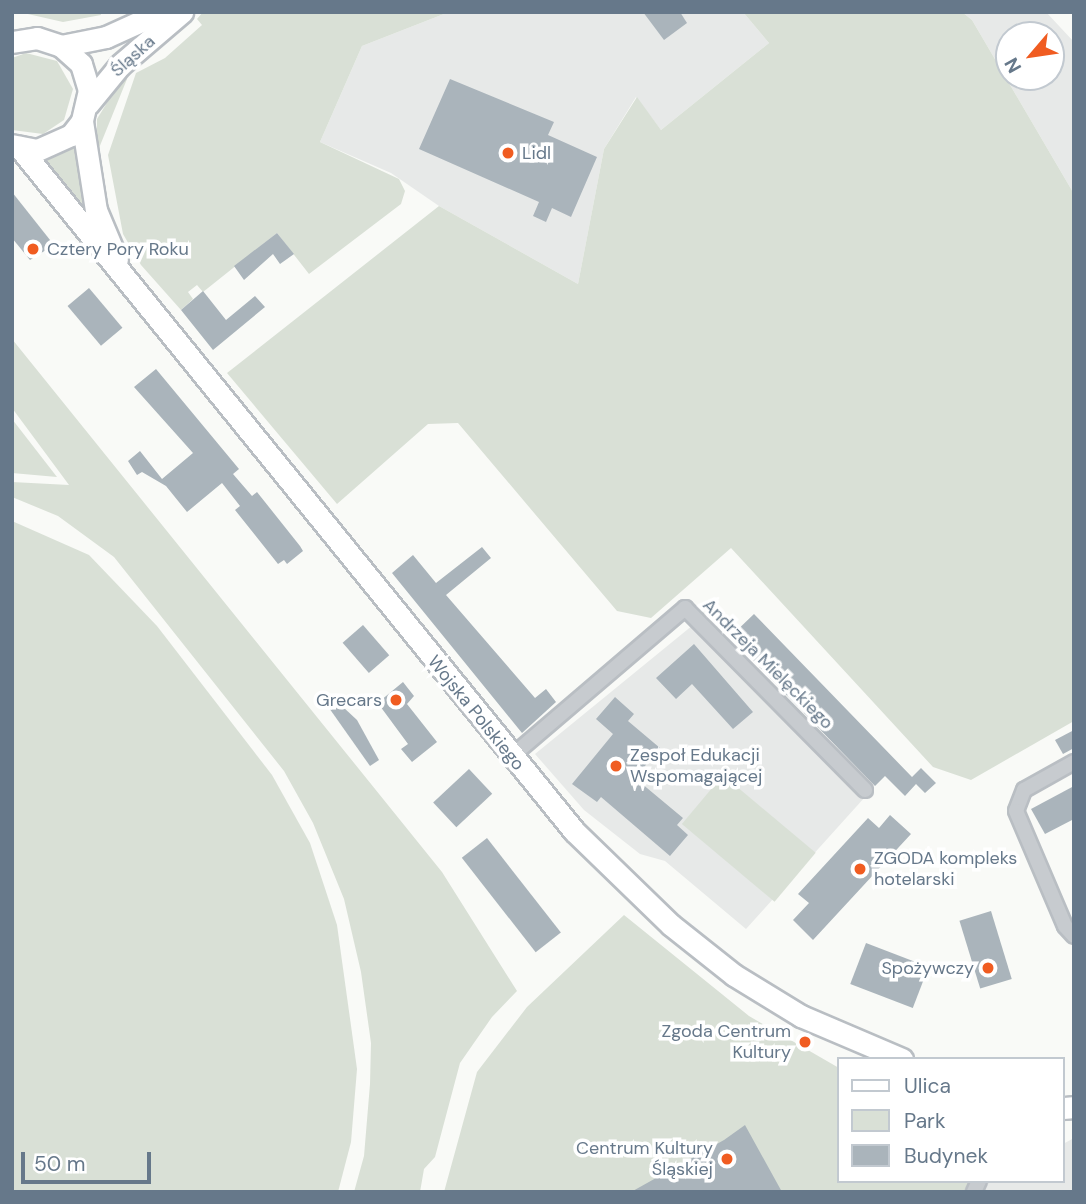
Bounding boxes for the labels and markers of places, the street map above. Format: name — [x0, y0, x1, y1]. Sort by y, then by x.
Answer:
place label: Lidl — [522, 142, 551, 164]
marker: Lidl — [500, 145, 516, 161]
place label: Cztery Pory Roku — [47, 238, 189, 260]
marker: Cztery Pory Roku — [25, 241, 41, 257]
place label: Grecars — [316, 689, 382, 711]
marker: Grecars — [388, 692, 404, 708]
place label: Zespoł Edukacji Wspomagającej — [630, 745, 762, 788]
marker: Zespoł Edukacji Wspomagającej — [608, 758, 624, 774]
place label: ZGODA kompleks hotelarski — [874, 848, 1017, 890]
marker: ZGODA kompleks hotelarski — [852, 861, 868, 877]
place label: Spożywczy — [881, 957, 974, 979]
marker: Spożywczy — [980, 960, 996, 976]
place label: Zgoda Centrum Kultury — [662, 1021, 791, 1064]
marker: Zgoda Centrum Kultury — [797, 1034, 813, 1050]
place label: Centrum Kultury Śląskiej — [576, 1138, 713, 1180]
marker: Centrum Kultury Śląskiej — [719, 1151, 735, 1167]

